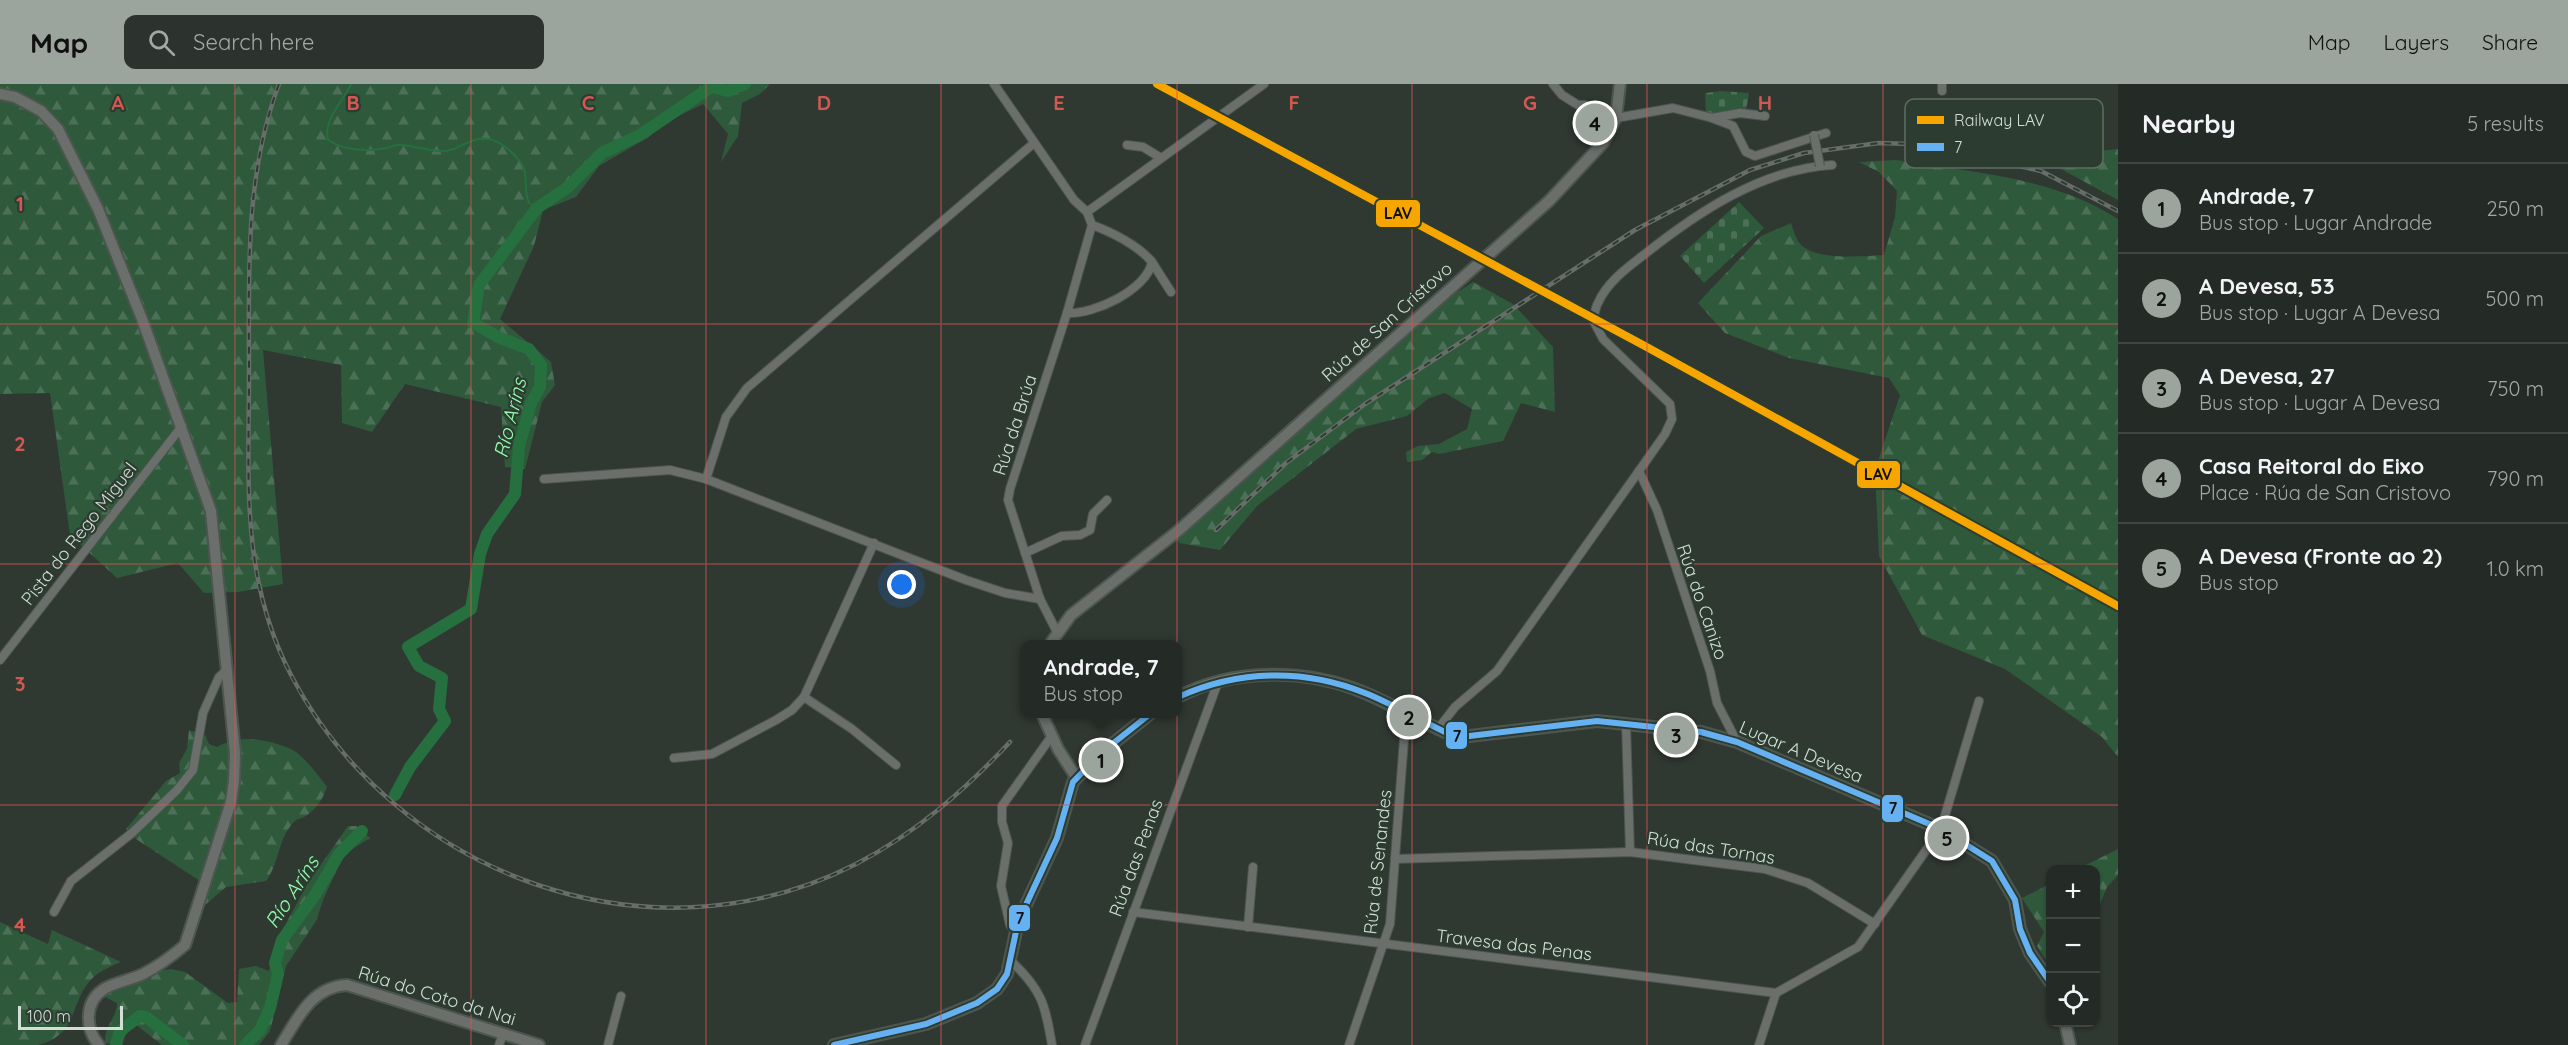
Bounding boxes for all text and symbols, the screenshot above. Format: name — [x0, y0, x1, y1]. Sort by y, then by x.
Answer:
search box — [124, 15, 544, 69]
text: Map — [30, 25, 88, 60]
icon: search — [145, 26, 178, 59]
text: Search here — [193, 28, 315, 56]
text: Map — [2308, 29, 2351, 55]
text: Layers — [2384, 29, 2449, 55]
text: Share — [2482, 29, 2538, 55]
text: A — [112, 90, 125, 115]
text: B — [346, 90, 360, 115]
text: C — [582, 90, 595, 115]
text: D — [817, 90, 831, 115]
text: E — [1053, 90, 1065, 115]
text: F — [1288, 90, 1300, 115]
text: G — [1523, 90, 1537, 115]
text: H — [1758, 90, 1772, 115]
legend — [1905, 99, 2103, 168]
pin: 4 — [1576, 100, 1614, 146]
text: Nearby — [2142, 107, 2236, 140]
text: Railway LAV — [1954, 110, 2045, 130]
text: 5 results — [2467, 111, 2544, 136]
text: 7 — [1954, 137, 1962, 157]
text: Andrade, 7 — [2199, 182, 2314, 210]
text: 1 — [16, 191, 24, 216]
text: 1 — [2158, 196, 2165, 221]
text: 250 m — [2486, 196, 2544, 221]
line badge: LAV — [1375, 199, 1421, 228]
text: LAV — [1384, 203, 1412, 223]
text: Bus stop · Lugar Andrade — [2199, 210, 2432, 235]
street label: Rúa de San Cristovo — [1316, 257, 1457, 387]
text: A Devesa, 53 — [2199, 272, 2335, 300]
text: 2 — [2156, 286, 2167, 311]
text: 500 m — [2486, 286, 2544, 311]
text: Bus stop · Lugar A Devesa — [2199, 300, 2440, 325]
text: A Devesa, 27 — [2199, 362, 2335, 390]
street label: Rúa da Brúa — [987, 372, 1042, 478]
water label: Río Aríns — [488, 374, 532, 460]
text: 3 — [2156, 376, 2167, 401]
text: 750 m — [2487, 376, 2544, 401]
text: Bus stop · Lugar A Devesa — [2199, 390, 2440, 415]
text: 2 — [14, 431, 26, 456]
text: Casa Reitoral do Eixo — [2199, 452, 2424, 480]
street label: Pista do Rego Miguel — [16, 458, 141, 610]
line badge: LAV — [1856, 460, 1901, 489]
text: LAV — [1864, 464, 1892, 484]
text: 4 — [2156, 466, 2167, 491]
text: 790 m — [2487, 466, 2544, 491]
text: Place · Rúa de San Cristovo — [2199, 480, 2451, 505]
street label: Rúa do Canizo — [1672, 541, 1733, 663]
text: A Devesa (Fronte ao 2) — [2199, 542, 2442, 570]
text: 5 — [2156, 556, 2167, 581]
text: 1.0 km — [2487, 556, 2544, 581]
your location — [887, 570, 916, 599]
text: Bus stop — [2199, 570, 2279, 595]
popup — [1020, 640, 1182, 718]
text: Andrade, 7 — [1043, 653, 1159, 681]
text: 3 — [15, 671, 25, 696]
text: Bus stop — [1043, 681, 1123, 706]
pin: 2 — [1390, 694, 1428, 740]
pin: 3 — [1656, 712, 1696, 758]
street label: Lugar A Devesa — [1736, 715, 1867, 788]
line badge: 7 — [1445, 721, 1468, 750]
text: 7 — [1453, 726, 1462, 746]
pin: 1 — [1082, 738, 1120, 782]
street label: Rúa de Senandes — [1358, 788, 1397, 935]
line badge: 7 — [1881, 794, 1904, 823]
street label: Rúa das Penas — [1104, 796, 1167, 920]
text: 7 — [1889, 798, 1898, 818]
pin: 5 — [1928, 816, 1966, 861]
street label: Rúa das Tornas — [1645, 826, 1777, 869]
water label: Río Aríns — [259, 850, 325, 933]
map controls — [2046, 865, 2100, 1027]
button: + — [2046, 865, 2100, 919]
line badge: 7 — [1008, 904, 1031, 932]
text: 7 — [1016, 908, 1025, 928]
text: 4 — [14, 912, 26, 937]
button: − — [2046, 919, 2100, 973]
street label: Travesa das Penas — [1435, 924, 1593, 965]
street label: Rúa do Coto da Nai — [356, 961, 519, 1030]
button: locate — [2046, 973, 2100, 1027]
scale bar — [18, 1003, 123, 1030]
text: 100 m — [27, 1006, 71, 1026]

